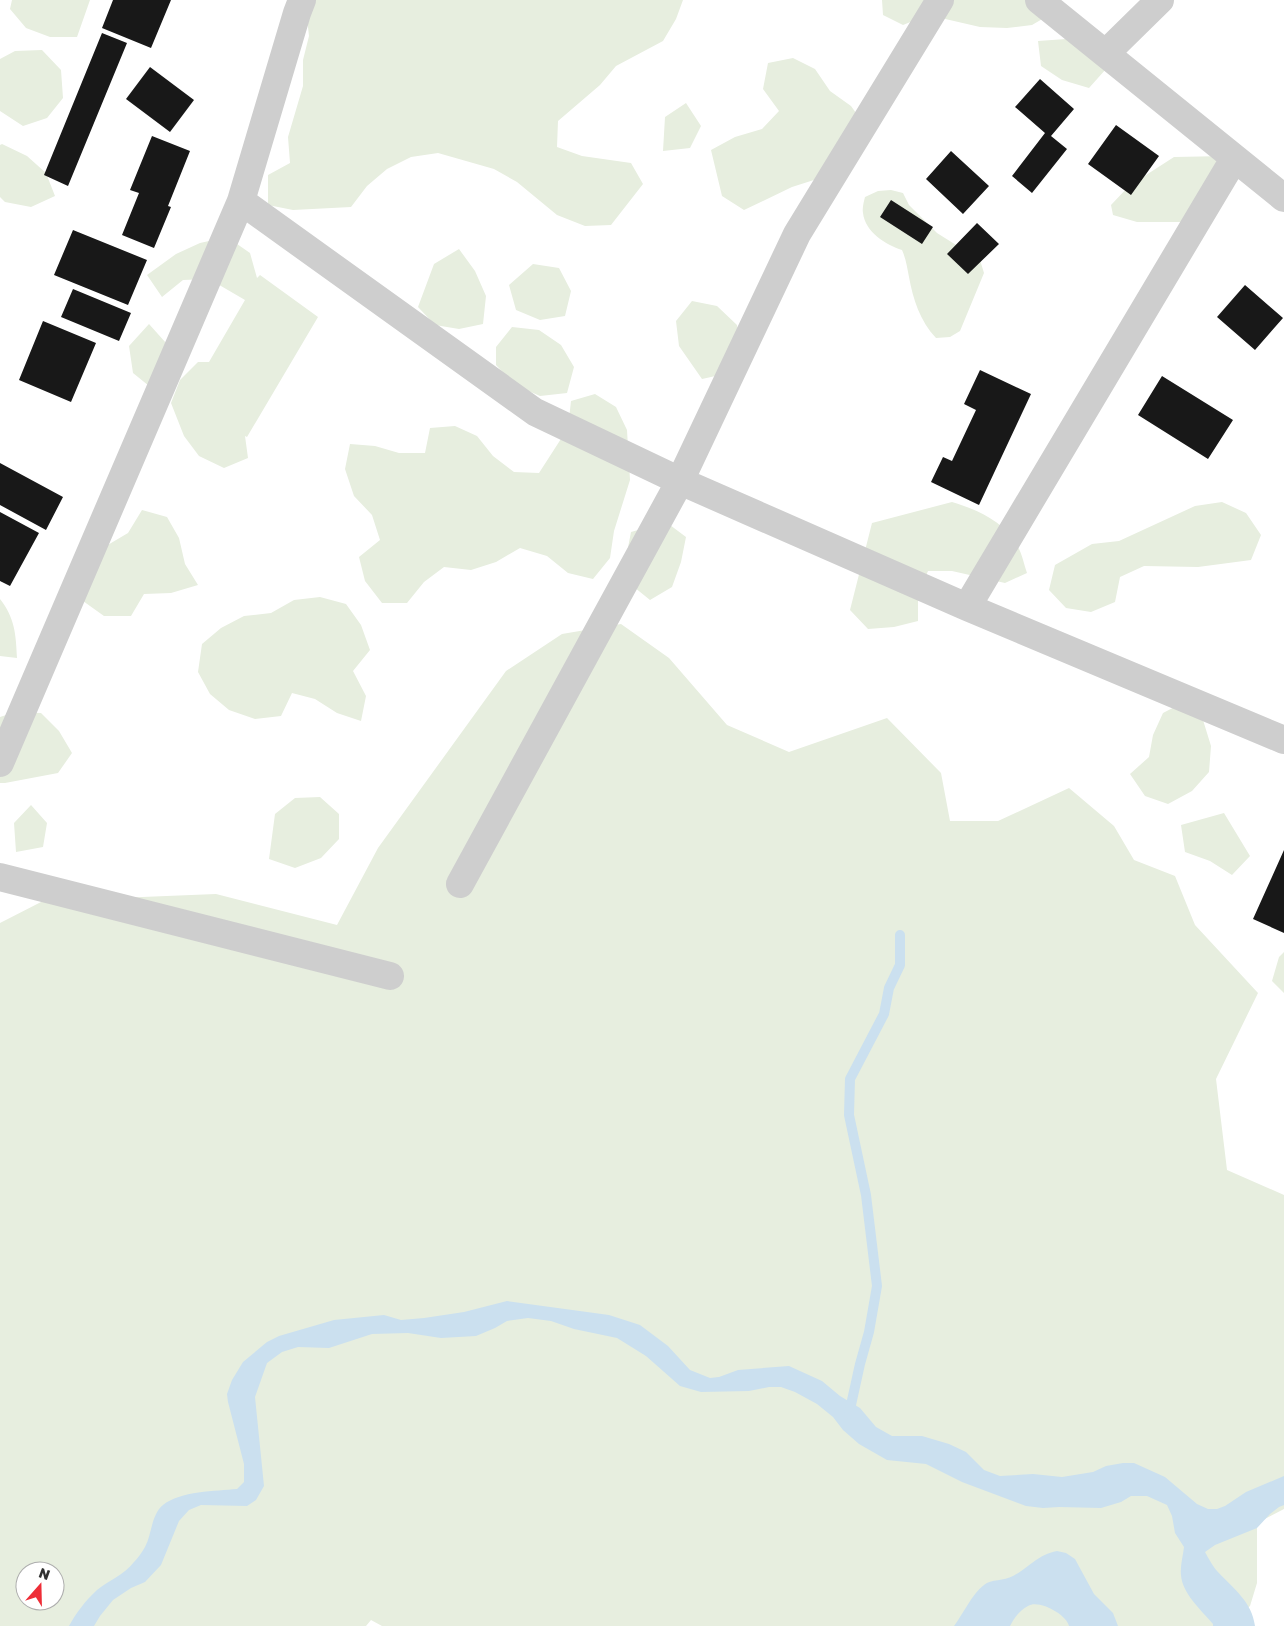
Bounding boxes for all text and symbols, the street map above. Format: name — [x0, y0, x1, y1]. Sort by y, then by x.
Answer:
north arrow — [15, 1561, 65, 1611]
text: N — [37, 1564, 53, 1583]

